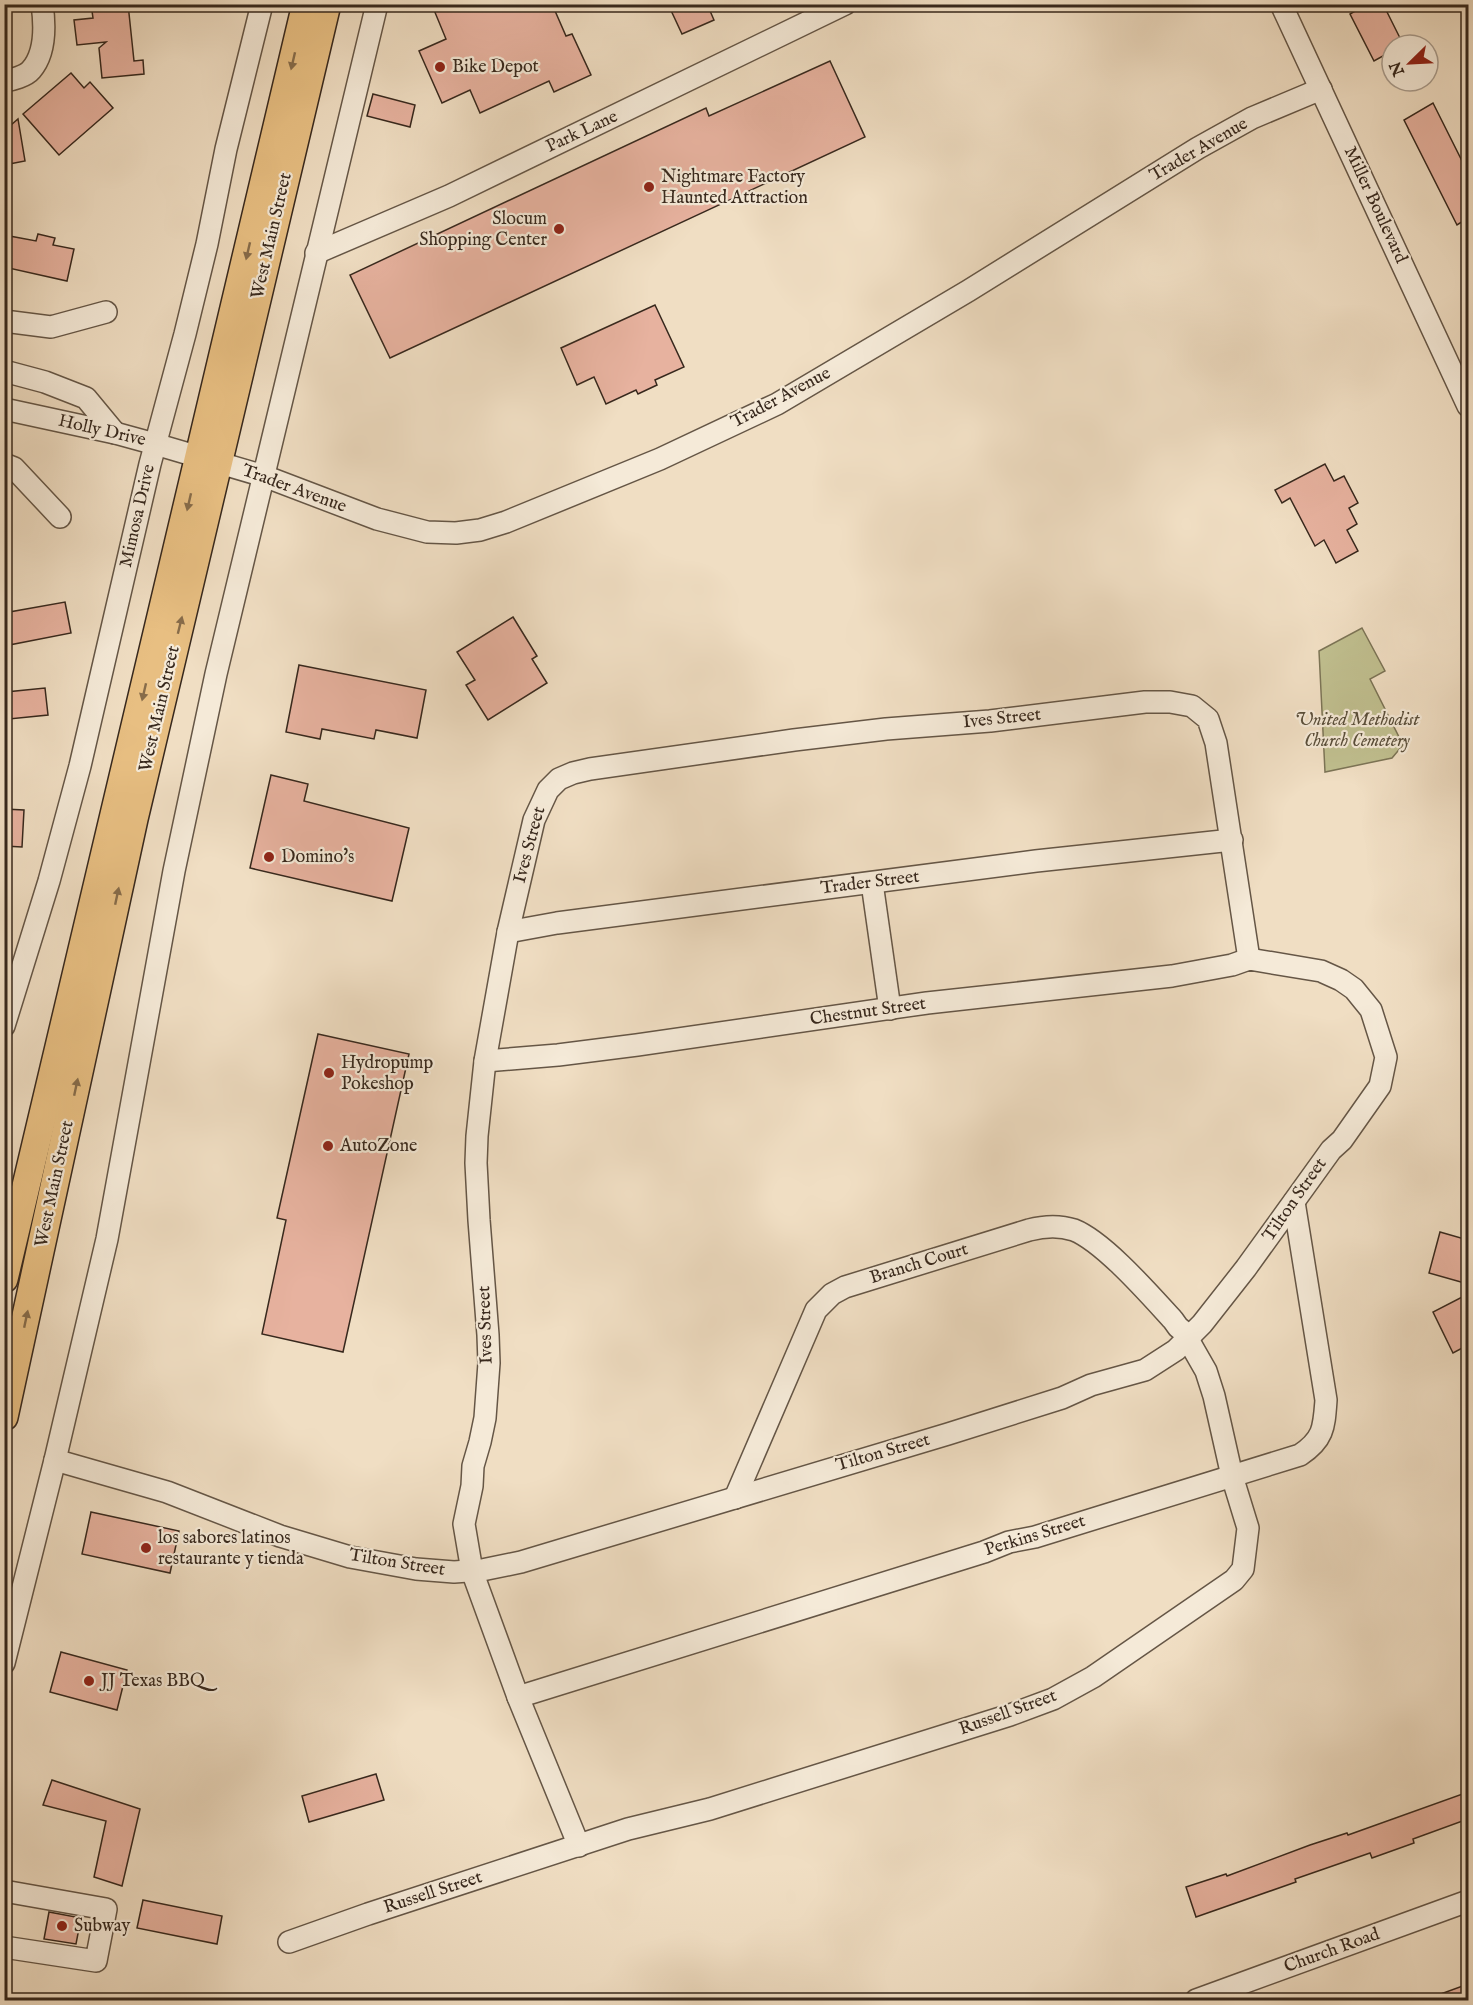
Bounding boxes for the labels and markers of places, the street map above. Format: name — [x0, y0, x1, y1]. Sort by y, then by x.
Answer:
place label: Bike Depot — [452, 56, 539, 79]
marker: Bike Depot — [433, 60, 447, 74]
place label: Nightmare Factory Haunted Attraction — [661, 166, 808, 210]
marker: Nightmare Factory Haunted Attraction — [642, 180, 656, 194]
place label: Slocum Shopping Center — [419, 208, 547, 252]
marker: Slocum Shopping Center — [552, 222, 566, 236]
place label: Domino's — [281, 846, 354, 869]
marker: Domino's — [262, 850, 276, 864]
place label: Hydropump Pokeshop — [341, 1052, 433, 1096]
marker: Hydropump Pokeshop — [322, 1066, 336, 1080]
place label: AutoZone — [339, 1135, 417, 1158]
marker: AutoZone — [321, 1139, 335, 1153]
place label: los sabores latinos restaurante y tienda — [158, 1527, 304, 1571]
marker: los sabores latinos restaurante y tienda — [139, 1541, 153, 1555]
place label: JJ Texas BBQ — [99, 1670, 218, 1693]
marker: JJ Texas BBQ — [82, 1674, 96, 1688]
place label: Subway — [74, 1915, 130, 1938]
marker: Subway — [55, 1919, 69, 1933]

